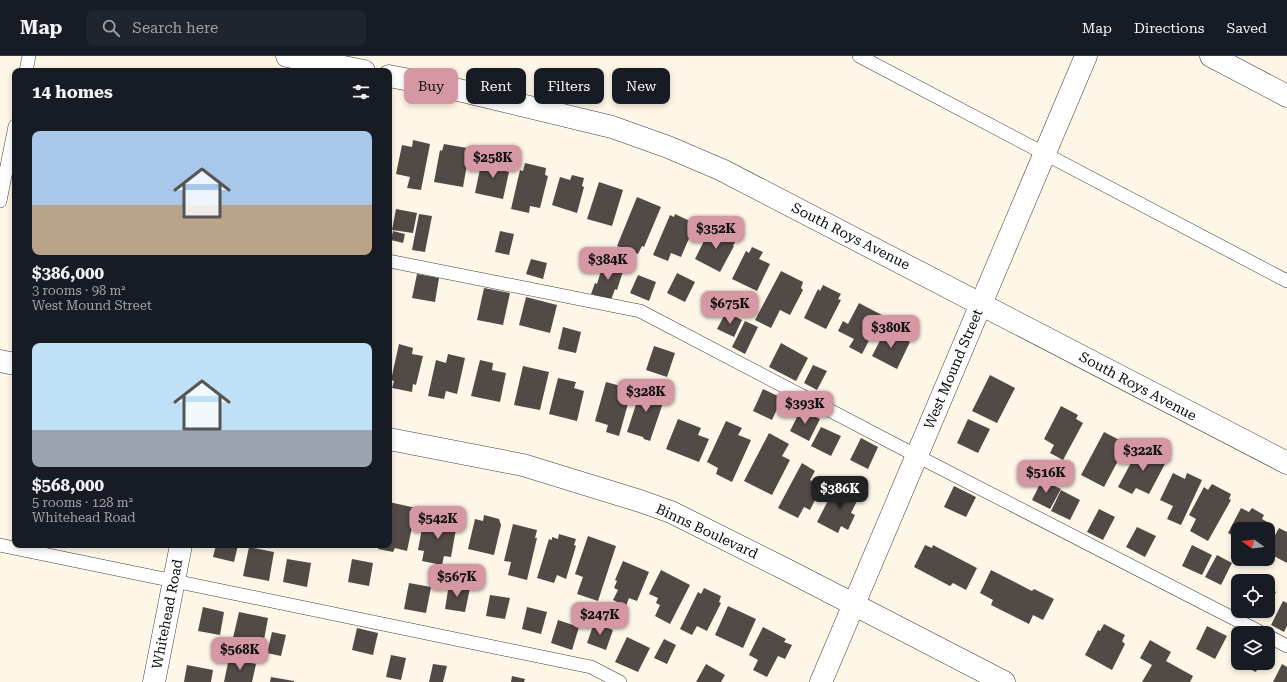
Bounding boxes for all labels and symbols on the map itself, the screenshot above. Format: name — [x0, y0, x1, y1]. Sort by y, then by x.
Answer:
pin: $258K — [465, 145, 521, 179]
street label: South Roys Avenue — [789, 199, 913, 273]
pin: $352K — [688, 216, 744, 250]
pin: $384K — [580, 247, 636, 281]
pin: $675K — [702, 291, 758, 325]
street label: West Mound Street — [920, 307, 986, 431]
pin: $380K — [863, 315, 919, 349]
street label: South Roys Avenue — [1077, 348, 1200, 424]
pin: $328K — [618, 379, 674, 413]
pin: $393K — [777, 391, 833, 425]
pin: $322K — [1115, 438, 1171, 472]
pin: $516K — [1018, 460, 1074, 494]
pin: $386K — [812, 476, 868, 510]
street label: Binns Boulevard — [653, 500, 761, 562]
pin: $542K — [410, 506, 466, 540]
north arrow — [1231, 522, 1275, 566]
street label: Whitehead Road — [149, 558, 185, 670]
pin: $567K — [429, 564, 485, 598]
pin: $247K — [572, 602, 628, 636]
pin: $568K — [212, 637, 268, 671]

